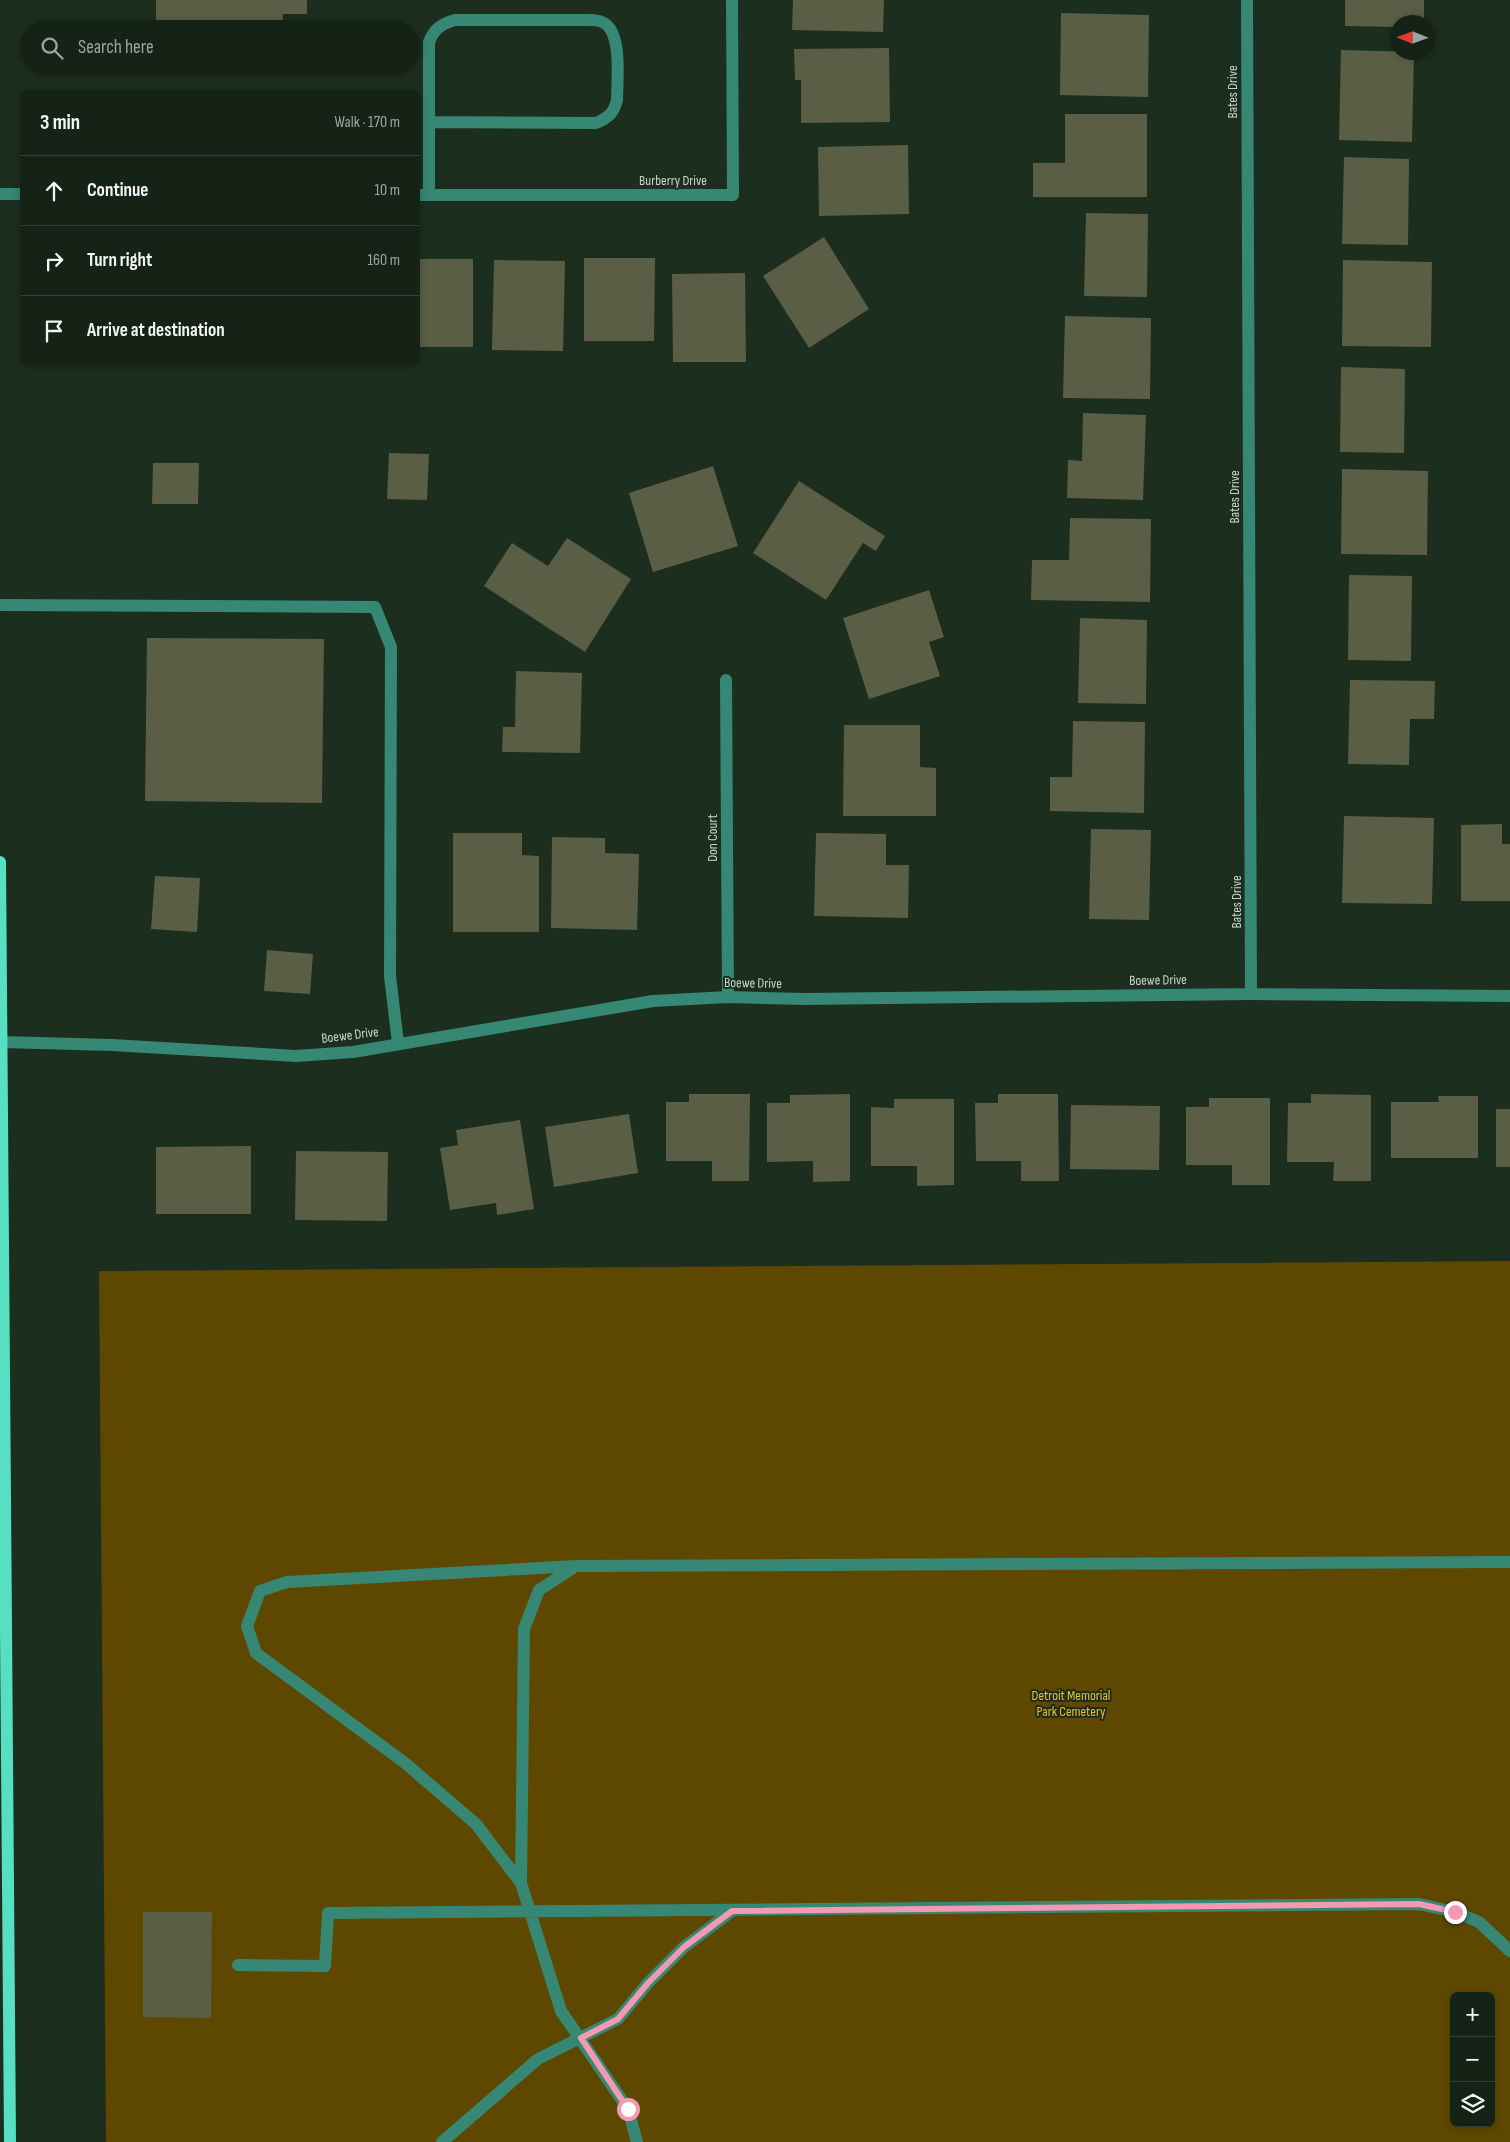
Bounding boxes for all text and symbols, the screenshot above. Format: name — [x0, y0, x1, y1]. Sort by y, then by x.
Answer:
north arrow — [1390, 15, 1435, 60]
search box — [20, 20, 420, 75]
icon: search — [38, 34, 66, 62]
text: Search here — [78, 36, 154, 59]
street label: Bates Drive — [1224, 65, 1241, 119]
text: 3 min — [40, 110, 80, 135]
text: Walk · 170 m — [335, 113, 400, 132]
street label: Burberry Drive — [639, 172, 707, 189]
icon: ahead — [40, 177, 68, 205]
text: Continue — [87, 179, 148, 202]
text: 10 m — [374, 181, 400, 200]
icon: right — [40, 247, 68, 275]
text: Turn right — [87, 249, 152, 272]
text: 160 m — [367, 251, 400, 270]
icon: arrive — [40, 317, 68, 345]
text: Arrive at destination — [87, 319, 225, 342]
street label: Bates Drive — [1226, 470, 1243, 524]
street label: Don Court — [704, 814, 721, 862]
street label: Bates Drive — [1228, 875, 1245, 929]
street label: Boewe Drive — [1129, 971, 1187, 989]
street label: Boewe Drive — [724, 974, 782, 992]
street label: Boewe Drive — [320, 1023, 380, 1047]
park label: Detroit Memorial Park Cemetery — [1032, 1687, 1110, 1720]
route end — [1444, 1901, 1467, 1924]
map controls — [1450, 1992, 1495, 2127]
button: + — [1450, 1992, 1495, 2037]
button: − — [1450, 2037, 1495, 2082]
button: layers — [1450, 2082, 1495, 2127]
route start — [617, 2098, 640, 2121]

